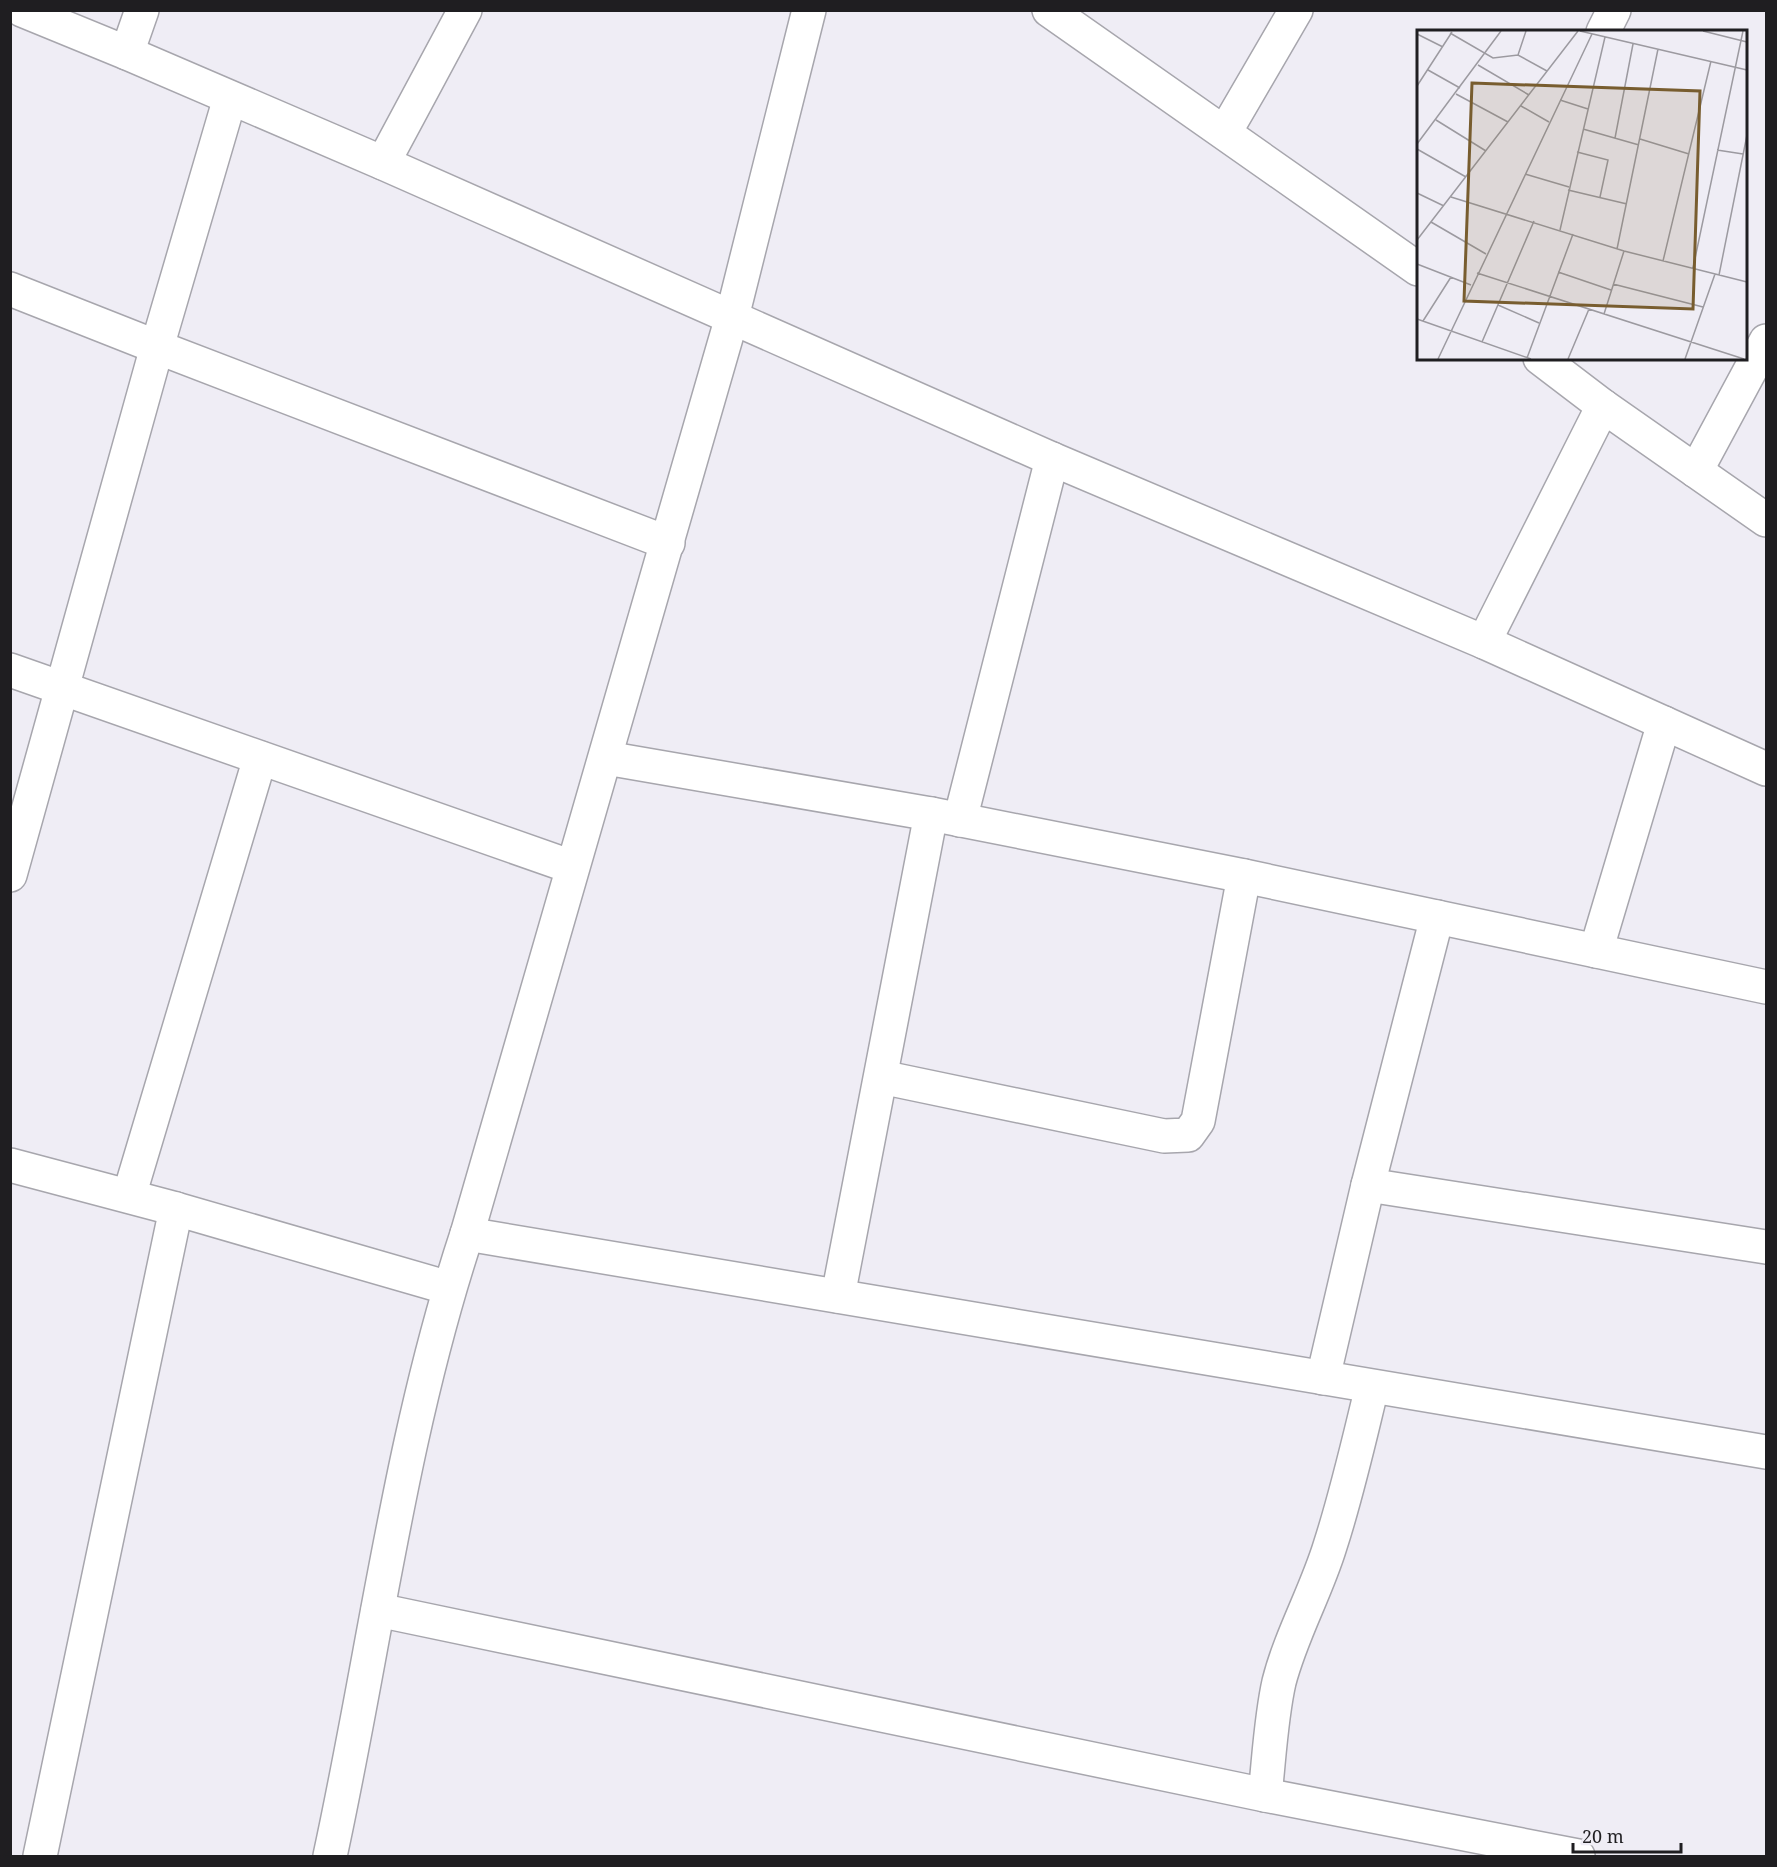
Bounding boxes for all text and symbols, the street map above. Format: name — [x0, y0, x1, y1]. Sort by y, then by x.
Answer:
inset map — [1417, 30, 1747, 360]
scale bar — [1573, 1816, 1681, 1854]
text: 20 m — [1582, 1824, 1624, 1848]

